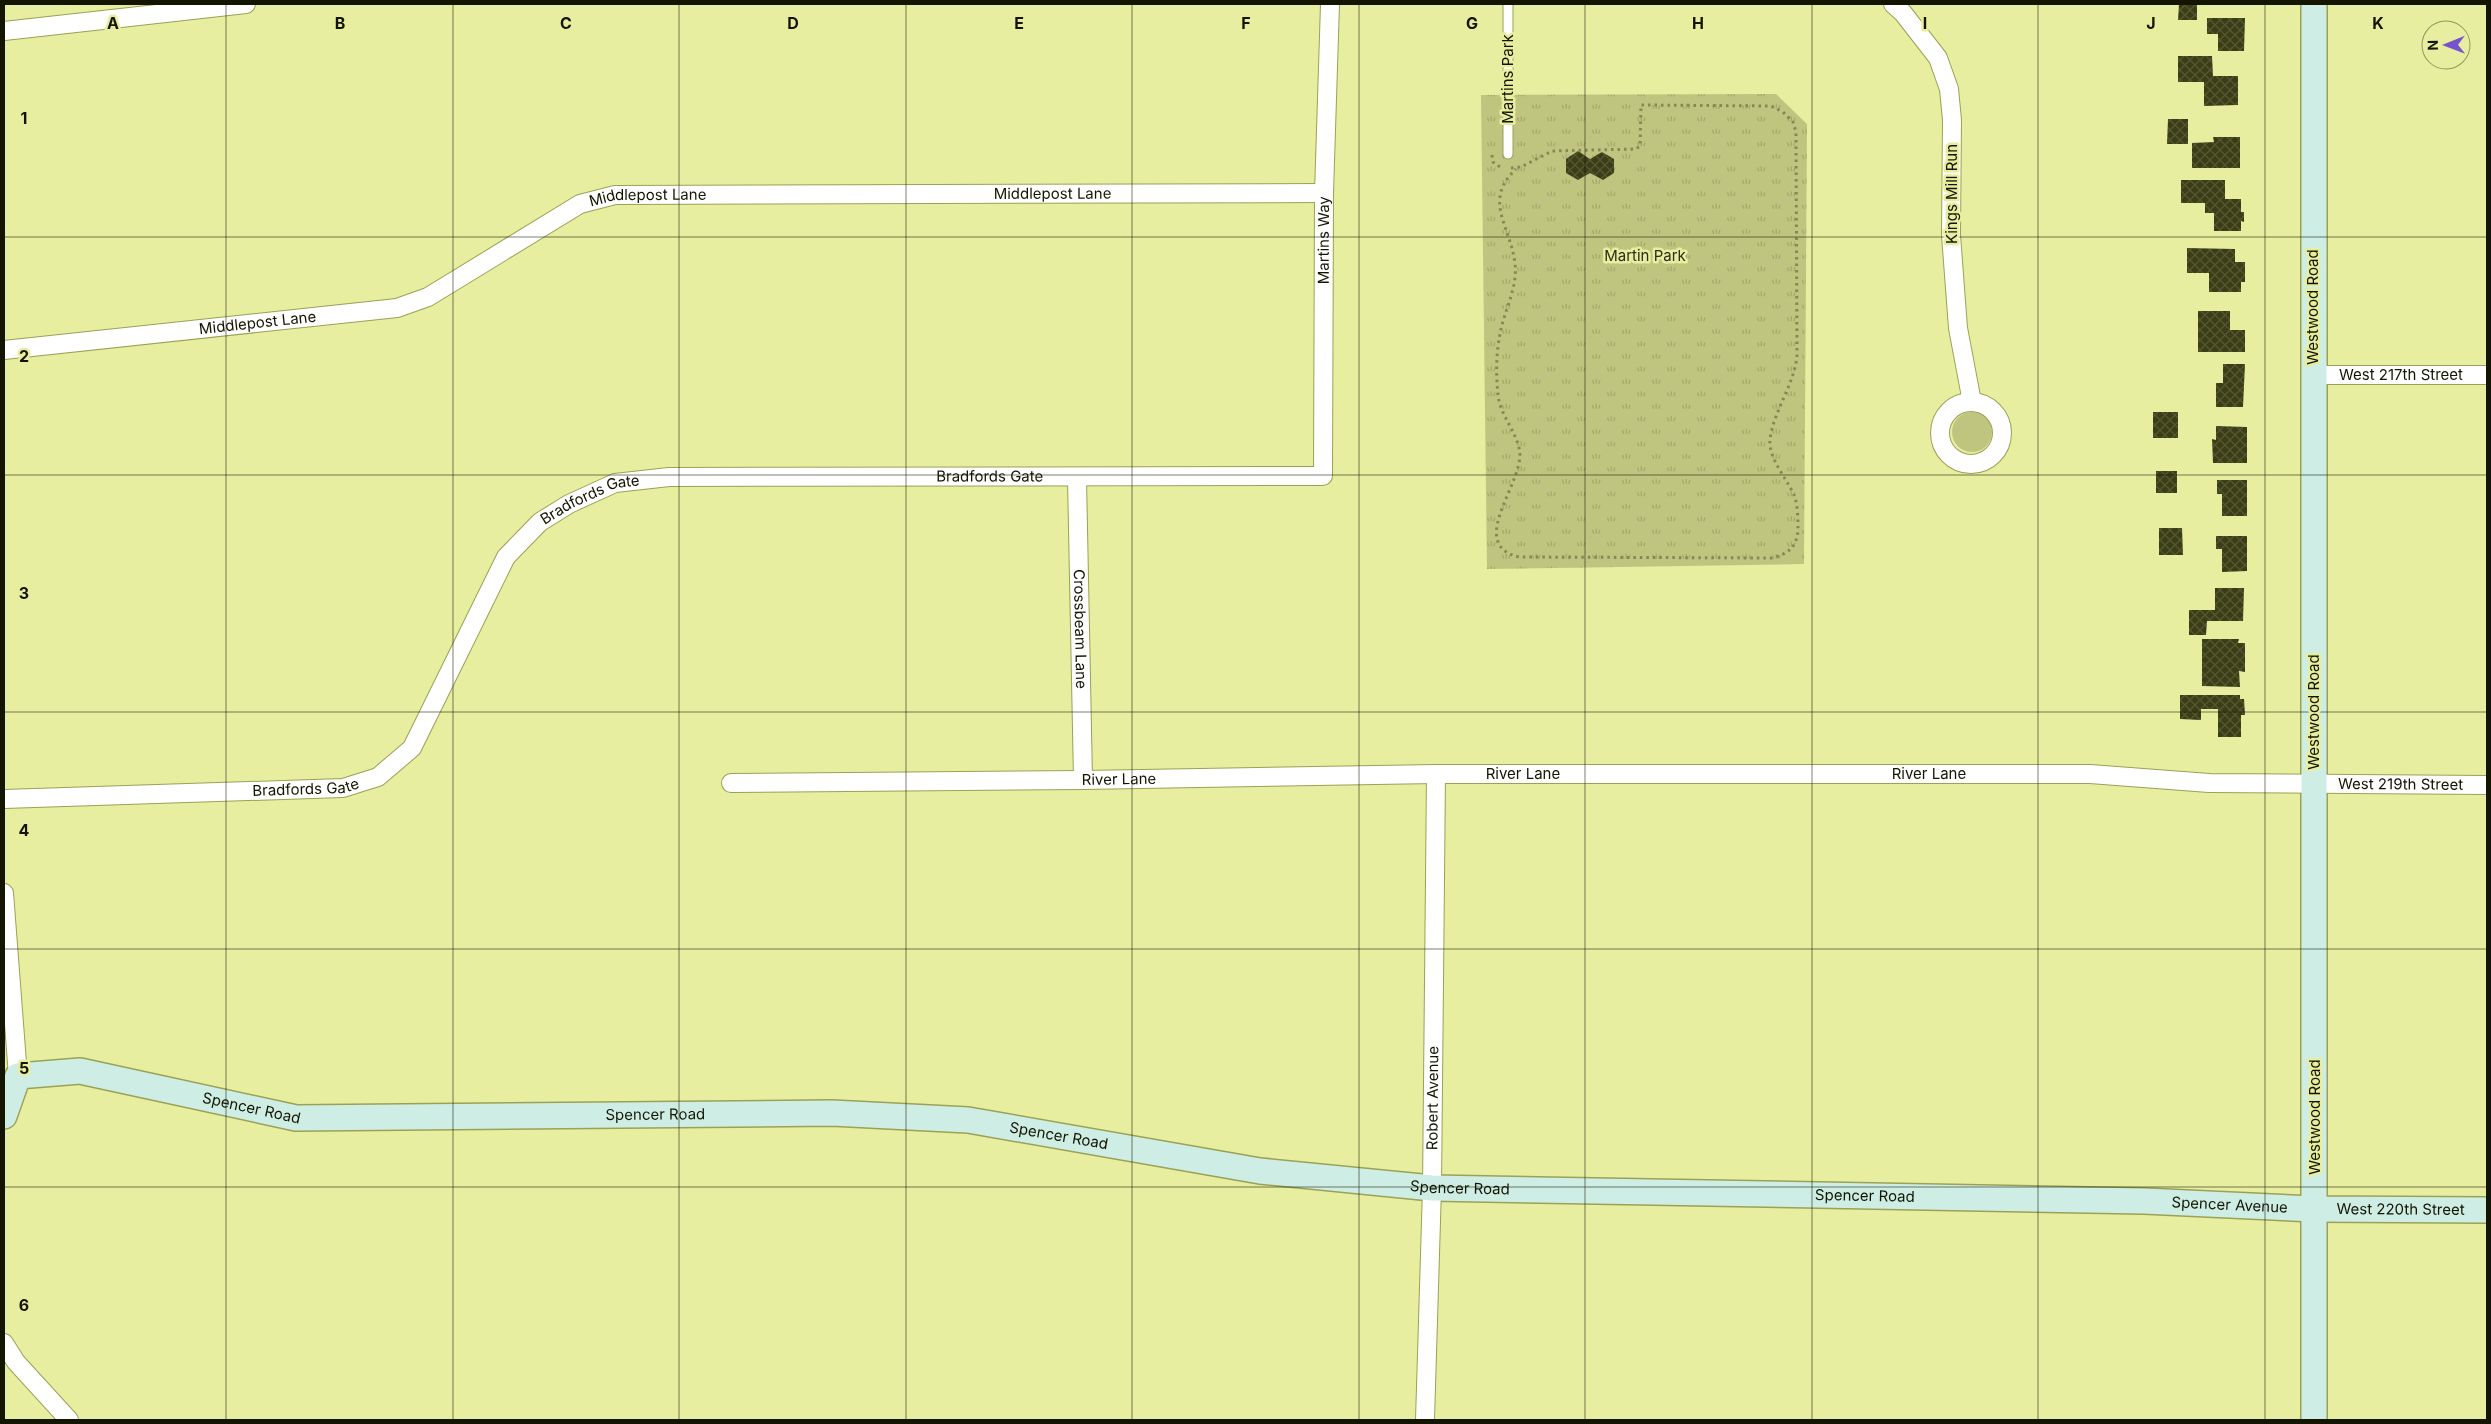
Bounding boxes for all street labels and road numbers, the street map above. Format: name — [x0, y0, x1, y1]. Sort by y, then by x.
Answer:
street label: Martins Park — [1498, 33, 1517, 124]
street label: Kings Mill Run — [1942, 144, 1961, 244]
street label: Middlepost Lane — [994, 184, 1111, 203]
street label: Middlepost Lane — [587, 185, 706, 210]
street label: Martins Way — [1314, 196, 1333, 284]
street label: Westwood Road — [2303, 249, 2322, 365]
street label: Middlepost Lane — [198, 307, 317, 338]
street label: West 217th Street — [2339, 365, 2463, 384]
street label: Bradfords Gate — [936, 466, 1043, 486]
street label: Bradfords Gate — [537, 470, 640, 528]
street label: Crossbeam Lane — [1070, 569, 1091, 689]
street label: Westwood Road — [2304, 654, 2323, 770]
street label: River Lane — [1486, 764, 1560, 783]
street label: River Lane — [1892, 764, 1966, 783]
street label: River Lane — [1082, 769, 1156, 789]
street label: Bradfords Gate — [252, 774, 361, 800]
street label: West 219th Street — [2338, 774, 2463, 794]
street label: Robert Avenue — [1422, 1046, 1442, 1150]
street label: Westwood Road — [2305, 1059, 2324, 1175]
street label: Spencer Road — [201, 1088, 302, 1128]
street label: Spencer Road — [605, 1104, 705, 1124]
street label: Spencer Road — [1008, 1117, 1110, 1153]
street label: Spencer Road — [1409, 1176, 1510, 1198]
street label: Spencer Road — [1815, 1185, 1915, 1206]
street label: Spencer Avenue — [2171, 1192, 2288, 1217]
street label: West 220th Street — [2336, 1199, 2465, 1219]

